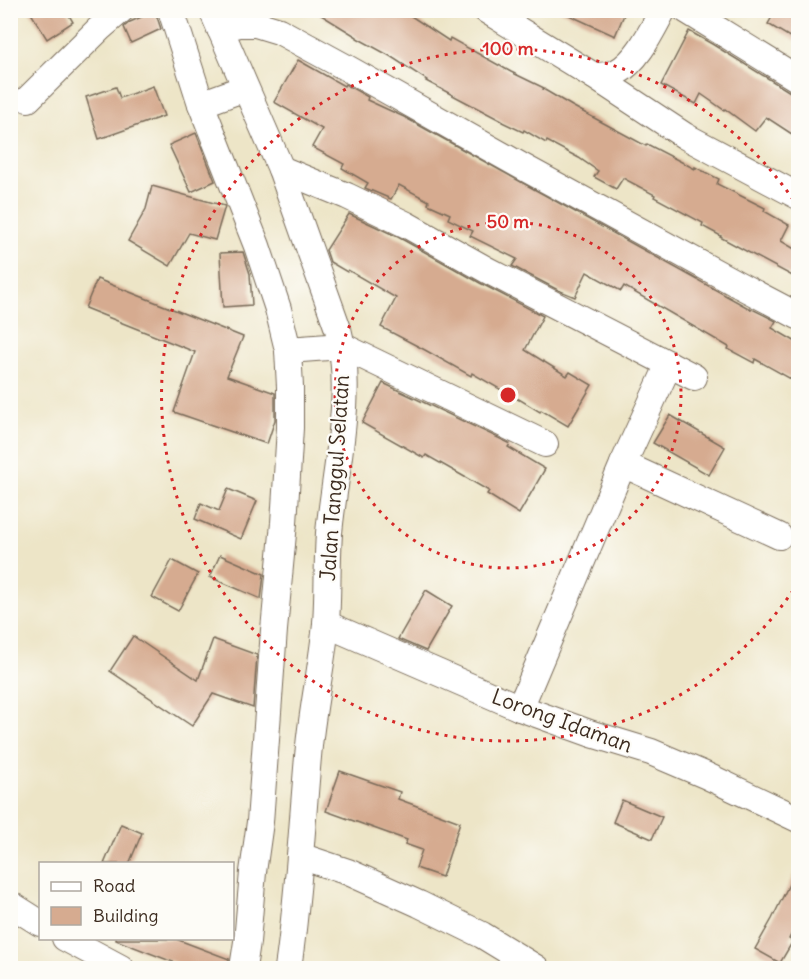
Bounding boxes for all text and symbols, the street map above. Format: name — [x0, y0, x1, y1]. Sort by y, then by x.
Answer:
text: 100 m — [483, 37, 534, 60]
text: 50 m — [487, 210, 529, 233]
street label: Jalan Tanggul Selatan — [314, 374, 355, 582]
centre of rings — [498, 385, 518, 405]
street label: Lorong Idaman — [488, 683, 636, 758]
legend — [39, 862, 234, 940]
text: Road — [93, 874, 136, 897]
text: Building — [93, 904, 158, 927]

